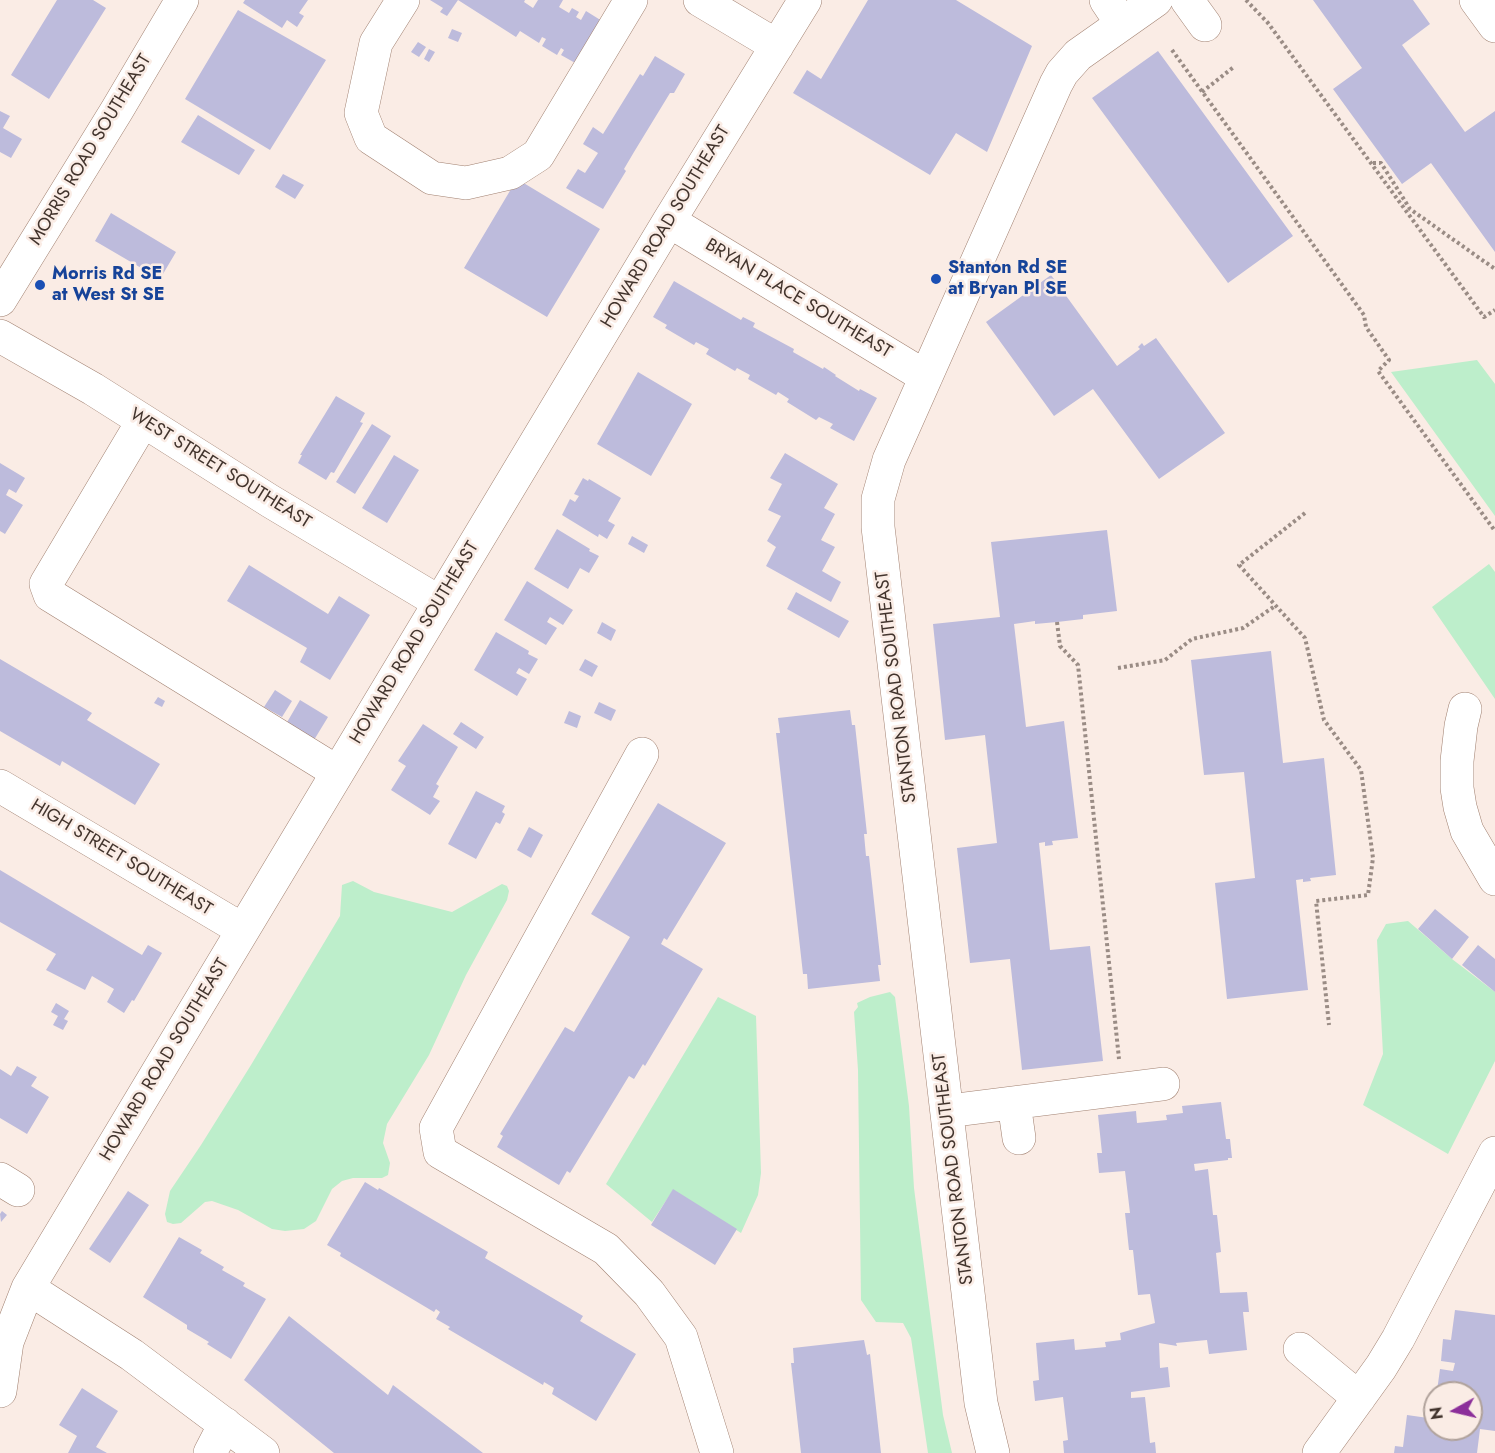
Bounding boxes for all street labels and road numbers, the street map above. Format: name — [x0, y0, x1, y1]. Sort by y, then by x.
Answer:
street label: MORRIS ROAD SOUTHEAST — [25, 51, 157, 249]
street label: HOWARD ROAD SOUTHEAST — [597, 122, 735, 332]
street label: BRYAN PLACE SOUTHEAST — [701, 235, 895, 363]
street label: WEST STREET SOUTHEAST — [125, 404, 315, 534]
street label: HOWARD ROAD SOUTHEAST — [346, 538, 484, 748]
street label: STANTON ROAD SOUTHEAST — [872, 570, 922, 804]
street label: HIGH STREET SOUTHEAST — [26, 795, 216, 921]
street label: HOWARD ROAD SOUTHEAST — [96, 955, 234, 1165]
street label: STANTON ROAD SOUTHEAST — [929, 1052, 979, 1286]

